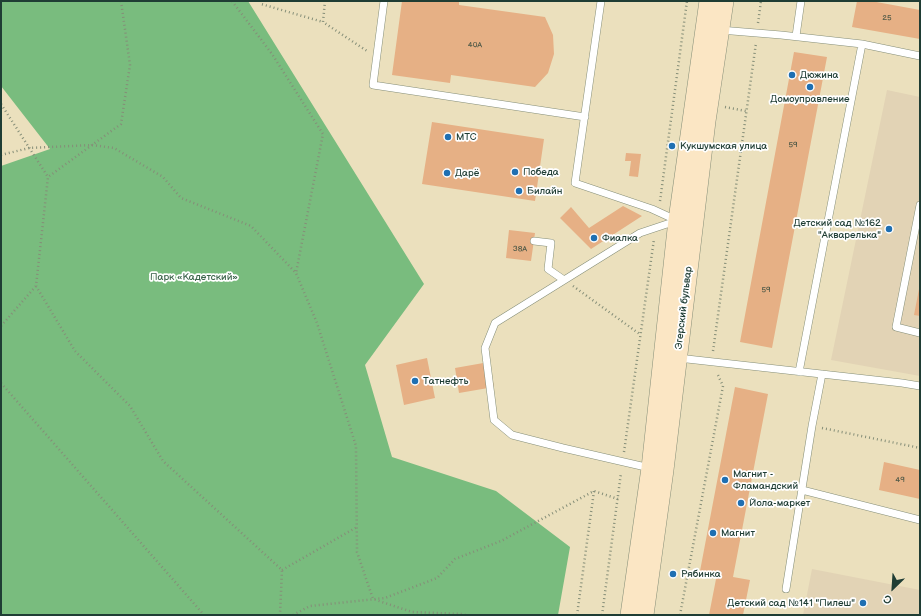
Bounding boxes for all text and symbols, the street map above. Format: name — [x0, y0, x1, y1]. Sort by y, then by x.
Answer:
house number: 25 — [882, 13, 892, 23]
house number: 40А — [468, 40, 482, 50]
place label: Дюжина — [800, 69, 838, 81]
marker: Дюжина — [787, 70, 797, 80]
marker: Домоуправление — [805, 82, 815, 92]
place label: Домоуправление — [770, 93, 850, 105]
place label: МТС — [456, 131, 476, 143]
marker: МТС — [443, 132, 453, 142]
place label: Кукшумская улица — [680, 140, 767, 152]
house number: 59 — [788, 140, 798, 150]
marker: Кукшумская улица — [667, 141, 677, 151]
place label: Победа — [523, 166, 559, 178]
place label: Дарё — [455, 167, 479, 179]
marker: Победа — [510, 167, 520, 177]
marker: Дарё — [442, 168, 452, 178]
place label: Билайн — [527, 185, 562, 197]
marker: Билайн — [514, 186, 524, 196]
place label: Детский сад №162 "Акварелька" — [793, 217, 881, 240]
marker: Детский сад №162 "Акварелька" — [884, 224, 894, 234]
place label: Фиалка — [602, 232, 638, 244]
marker: Фиалка — [589, 233, 599, 243]
house number: 38А — [513, 244, 527, 254]
street label: Эгерский бульвар — [673, 266, 695, 350]
park label: Парк «Кадетский» — [150, 271, 238, 283]
house number: 59 — [761, 285, 771, 295]
place label: Татнефть — [423, 375, 468, 387]
marker: Татнефть — [410, 376, 420, 386]
place label: Магнит - Фламандский — [733, 468, 798, 492]
marker: Магнит - Фламандский — [720, 475, 730, 485]
house number: 49 — [895, 475, 905, 485]
place label: Йола-маркет — [749, 497, 810, 509]
marker: Йола-маркет — [736, 498, 746, 508]
place label: Магнит — [721, 527, 755, 539]
marker: Магнит — [708, 528, 718, 538]
place label: Рябинка — [681, 568, 721, 580]
north arrow — [873, 568, 913, 608]
marker: Рябинка — [668, 569, 678, 579]
text: С — [882, 592, 894, 607]
place label: Детский сад №141 "Пилеш" — [727, 597, 855, 609]
marker: Детский сад №141 "Пилеш" — [858, 598, 868, 608]

